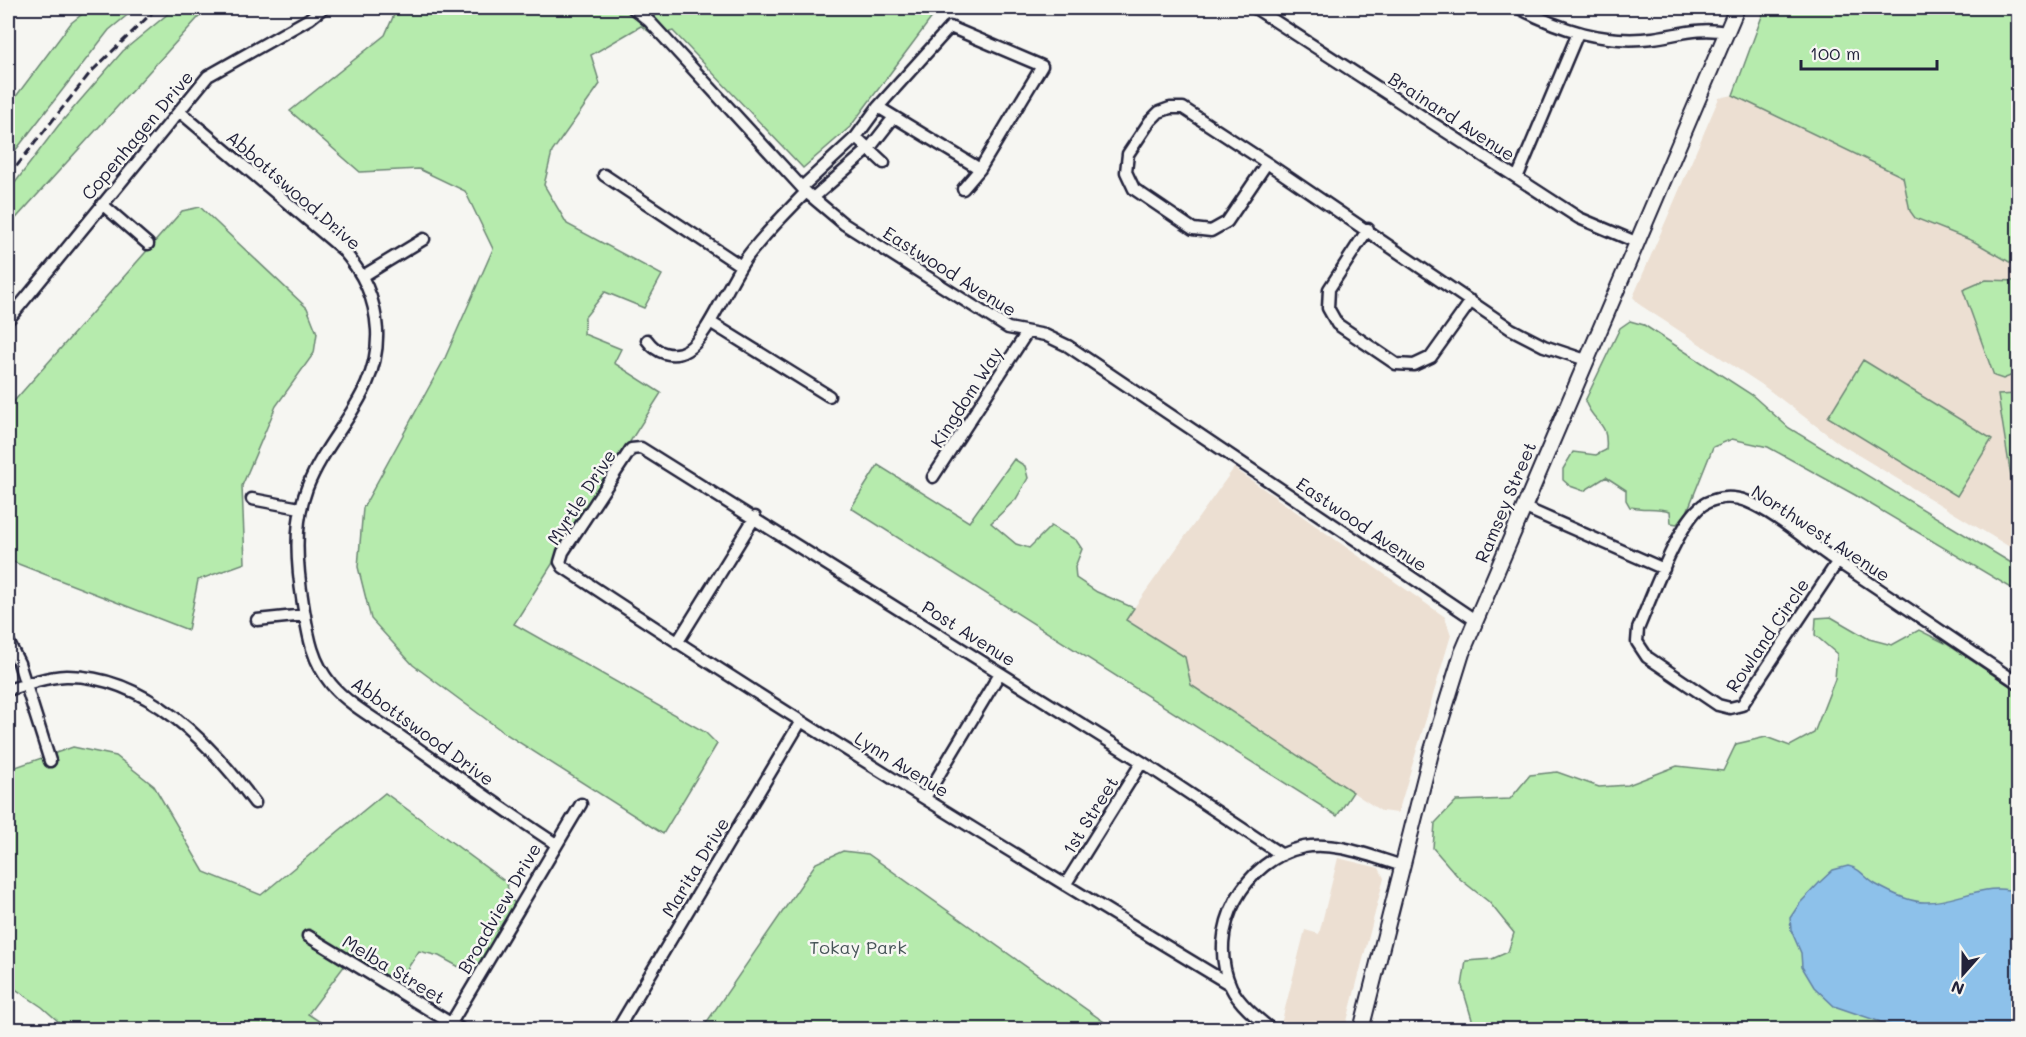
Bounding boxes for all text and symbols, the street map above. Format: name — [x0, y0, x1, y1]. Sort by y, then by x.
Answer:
scale bar — [1801, 33, 1938, 71]
text: 100 m — [1810, 41, 1860, 65]
street label: Copenhagen Drive — [76, 65, 198, 205]
street label: Brainard Avenue — [1384, 66, 1520, 166]
street label: Abbottswood Drive — [222, 125, 366, 255]
street label: Eastwood Avenue — [879, 220, 1021, 322]
street label: Kingdom Way — [924, 342, 1008, 452]
street label: Ramsey Street — [1469, 438, 1541, 566]
street label: Myrtle Drive — [541, 444, 621, 550]
street label: Eastwood Avenue — [1292, 471, 1432, 577]
street label: Northwest Avenue — [1747, 479, 1895, 587]
street label: Rowland Circle — [1720, 573, 1814, 697]
street label: Post Avenue — [918, 595, 1020, 671]
street label: Abbottswood Drive — [347, 671, 499, 791]
street label: Lynn Avenue — [850, 726, 954, 802]
street label: 1st Street — [1057, 771, 1123, 859]
street label: Marita Drive — [656, 813, 734, 921]
street label: Broadview Drive — [452, 838, 546, 978]
street label: Melba Street — [338, 929, 450, 1009]
park label: Tokay Park — [809, 935, 907, 959]
north arrow — [1933, 944, 1993, 1004]
text: N — [1948, 976, 1967, 1000]

